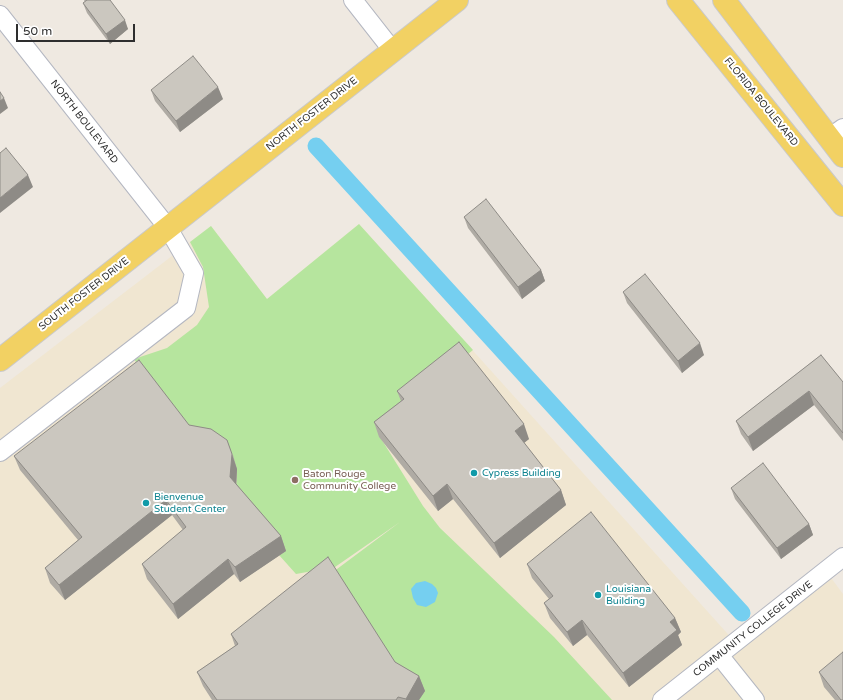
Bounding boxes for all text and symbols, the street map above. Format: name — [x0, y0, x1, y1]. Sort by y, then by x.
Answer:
scale bar — [18, 16, 137, 42]
text: 50 m — [23, 24, 52, 38]
street label: FLORIDA BOULEVARD — [722, 55, 800, 149]
street label: NORTH FOSTER DRIVE — [264, 75, 360, 153]
street label: NORTH BOULEVARD — [48, 78, 120, 166]
street label: SOUTH FOSTER DRIVE — [37, 255, 131, 333]
place label: Cypress Building — [482, 467, 561, 479]
place label: Baton Rouge Community College — [303, 468, 396, 492]
marker: Cypress Building — [469, 468, 479, 478]
marker: Baton Rouge Community College — [290, 475, 300, 485]
place label: Bienvenue Student Center — [154, 491, 226, 514]
marker: Bienvenue Student Center — [141, 498, 151, 508]
street label: COMMUNITY COLLEGE DRIVE — [691, 579, 815, 679]
place label: Louisiana Building — [606, 583, 651, 606]
marker: Louisiana Building — [593, 590, 603, 600]

